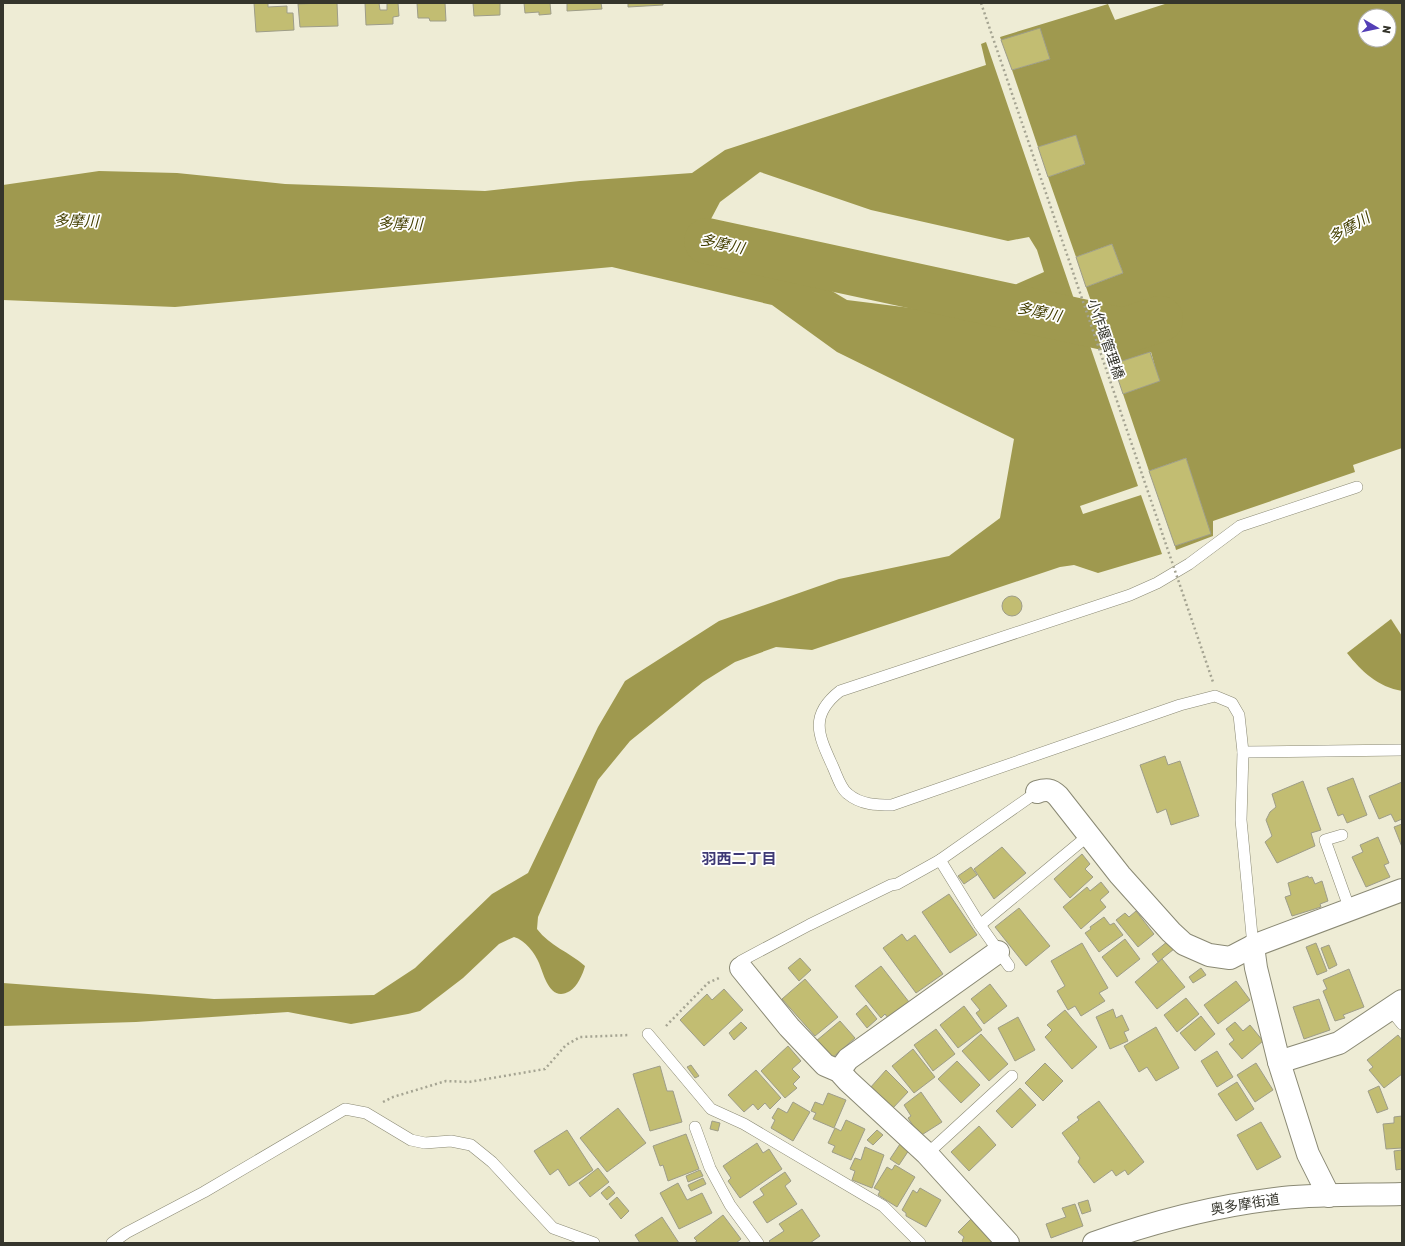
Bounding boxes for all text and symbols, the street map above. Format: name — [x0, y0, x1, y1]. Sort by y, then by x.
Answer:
north arrow — [1357, 8, 1397, 48]
text: N — [1379, 25, 1393, 34]
water label: 多摩川 — [1325, 208, 1375, 247]
water label: 多摩川 — [53, 212, 101, 230]
water label: 多摩川 — [377, 215, 425, 233]
water label: 多摩川 — [698, 231, 748, 258]
street label: 小作堰管理橋 — [1084, 297, 1127, 382]
water label: 多摩川 — [1015, 299, 1065, 326]
district label: 羽西二丁目 — [701, 850, 777, 868]
street label: 奥多摩街道 — [1209, 1191, 1281, 1218]

